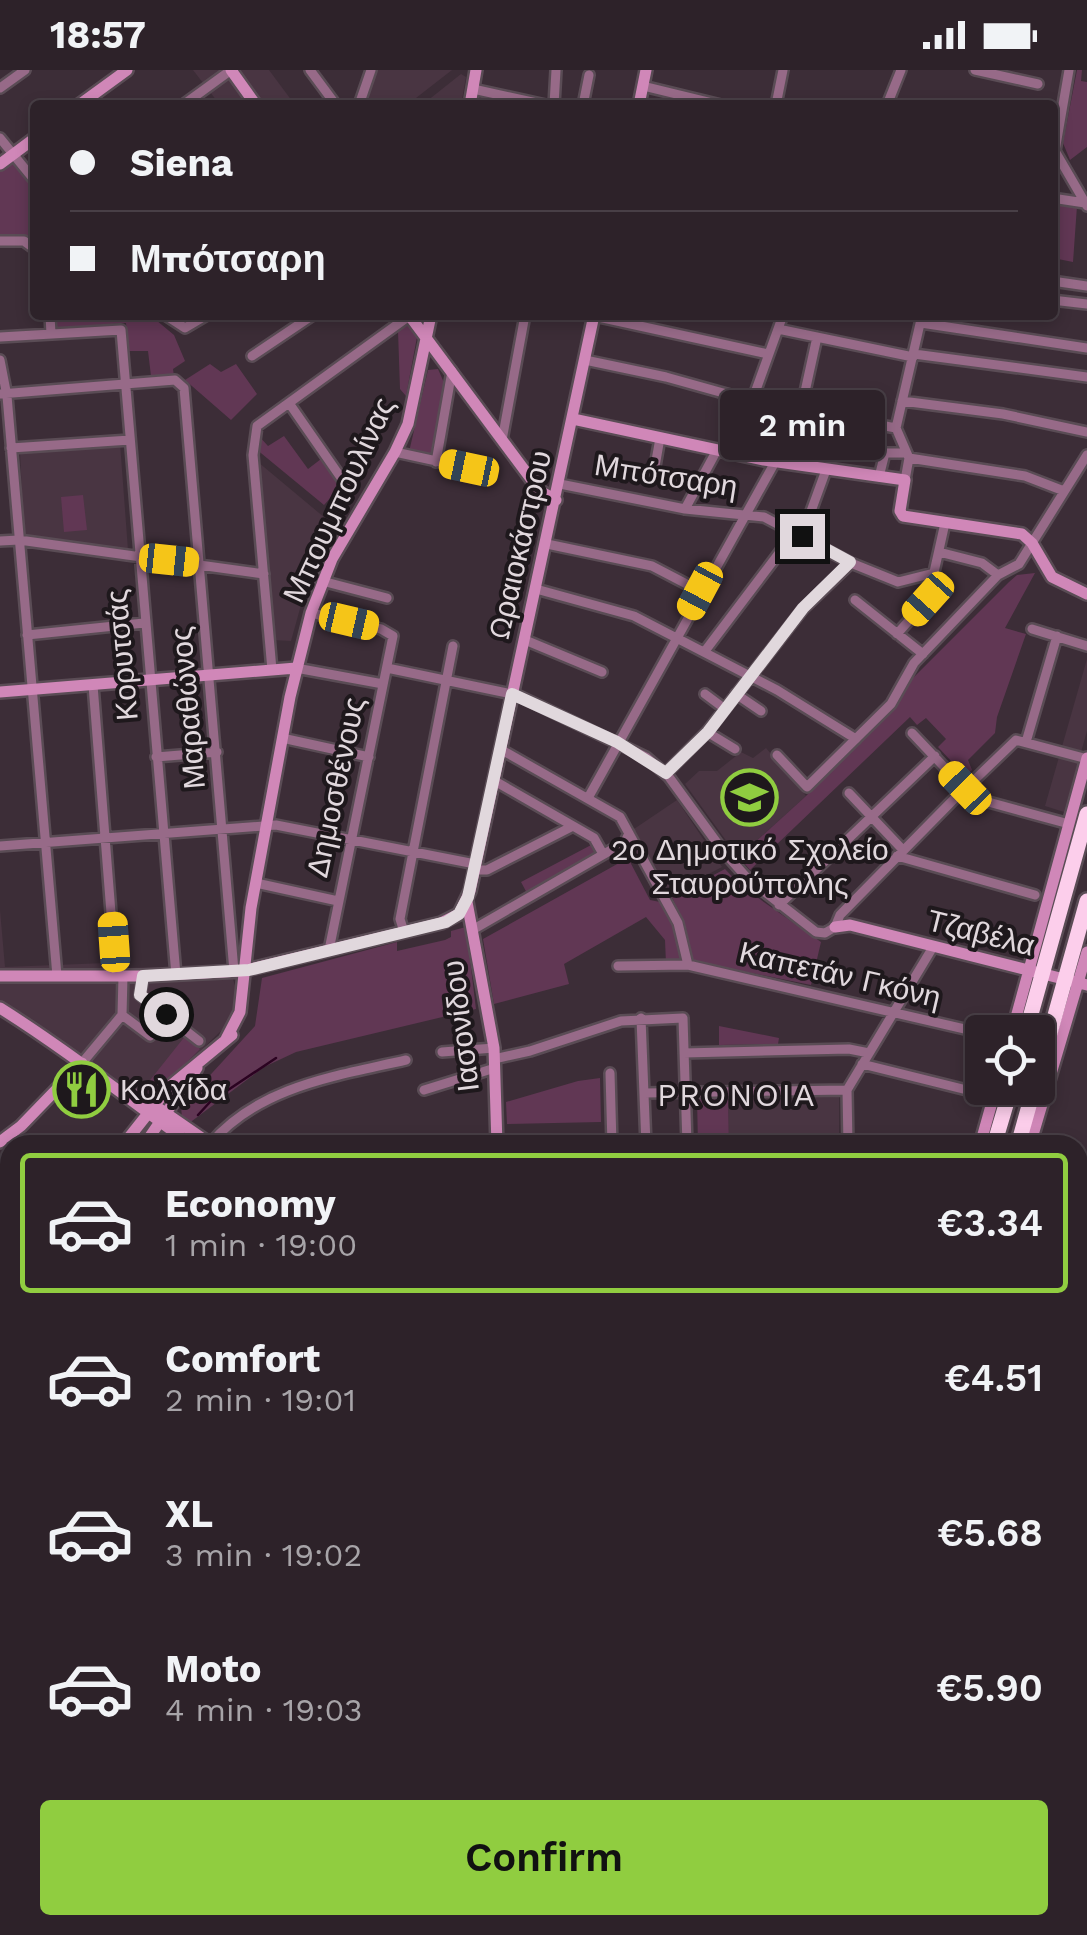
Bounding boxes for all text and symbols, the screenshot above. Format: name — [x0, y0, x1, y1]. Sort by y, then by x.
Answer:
text: 18:57 — [50, 13, 146, 57]
text: Siena — [130, 141, 233, 185]
text: Μπότσαρη — [130, 237, 326, 281]
callout: 2 min — [720, 391, 884, 461]
street label: Μπουμπουλίνας — [276, 392, 401, 608]
text: 2 min — [759, 406, 846, 444]
car — [437, 447, 501, 489]
street label: Ωραιοκάστρου — [481, 447, 558, 643]
street label: Μπότσαρη — [592, 447, 740, 504]
route end — [780, 514, 825, 559]
car — [138, 542, 200, 578]
car — [673, 557, 727, 625]
car — [897, 567, 959, 631]
street label: Κορυτσάς — [98, 588, 145, 722]
car — [316, 600, 382, 642]
street label: Μαραθώνος — [163, 625, 212, 791]
street label: Δημοσθένους — [299, 694, 372, 880]
car — [933, 756, 997, 820]
school or university icon: 2ο Δημοτικό Σχολείο Σταυρούπολης — [720, 768, 780, 828]
place label: 2ο Δημοτικό Σχολείο Σταυρούπολης — [611, 832, 889, 901]
street label: Τζαβέλα — [924, 902, 1038, 963]
car — [97, 911, 131, 973]
street label: Καπετάν Γκόνη — [736, 934, 944, 1015]
street label: Ιασονίδου — [435, 958, 486, 1094]
route start — [144, 992, 189, 1037]
map controls — [965, 1015, 1055, 1105]
button: locate — [965, 1015, 1055, 1105]
restaurant icon: Κολχίδα — [51, 1060, 111, 1120]
place label: Κολχίδα — [120, 1072, 227, 1107]
district label: PRONOIA — [657, 1076, 817, 1114]
icon: car — [45, 1178, 135, 1268]
text: Economy — [165, 1182, 336, 1226]
text: €3.34 — [937, 1201, 1043, 1245]
text: 1 min · 19:00 — [165, 1226, 357, 1264]
icon: car — [45, 1333, 135, 1423]
text: Comfort — [165, 1337, 320, 1381]
text: €4.51 — [944, 1356, 1043, 1400]
text: 2 min · 19:01 — [165, 1381, 356, 1419]
icon: car — [45, 1488, 135, 1578]
text: XL — [165, 1492, 213, 1536]
text: €5.68 — [937, 1511, 1043, 1555]
text: 3 min · 19:02 — [165, 1536, 362, 1574]
icon: car — [45, 1643, 135, 1733]
text: Moto — [165, 1647, 261, 1691]
text: €5.90 — [936, 1666, 1043, 1710]
text: 4 min · 19:03 — [165, 1691, 362, 1729]
button: Confirm — [40, 1800, 1048, 1915]

